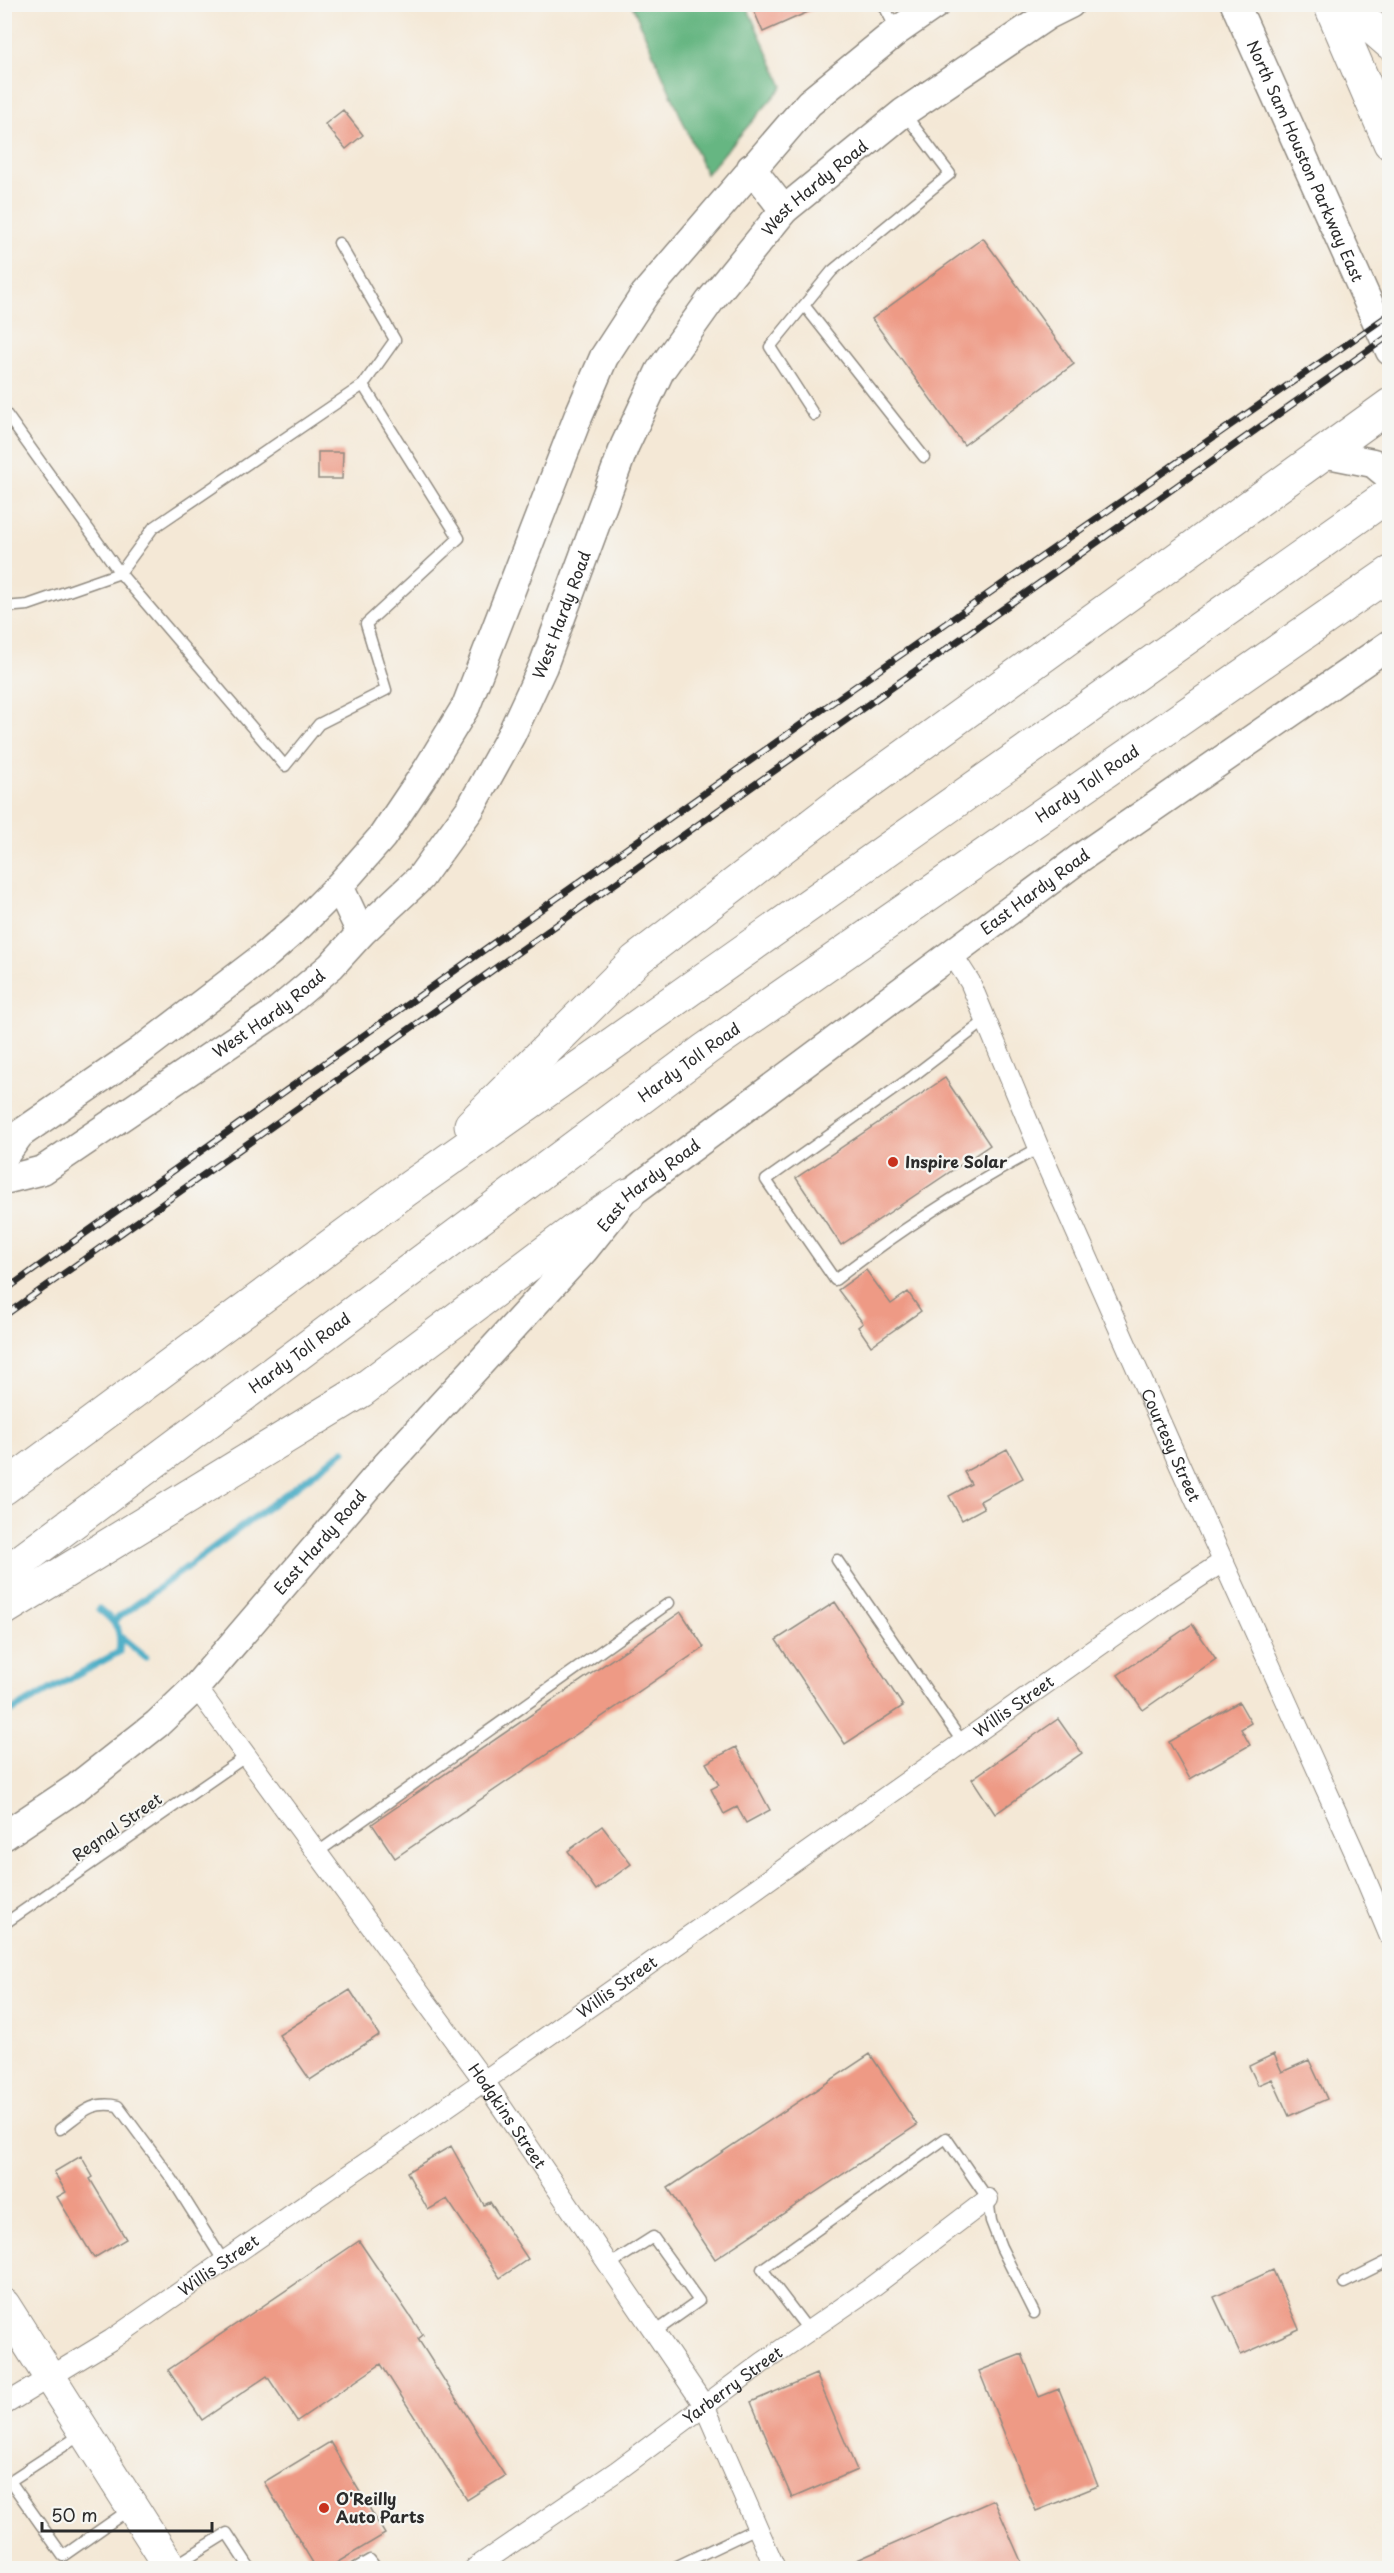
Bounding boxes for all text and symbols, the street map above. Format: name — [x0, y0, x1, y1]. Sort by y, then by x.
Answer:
street label: North Sam Houston Parkway East — [1242, 36, 1371, 285]
street label: West Hardy Road — [755, 133, 872, 240]
street label: West Hardy Road — [526, 547, 596, 683]
street label: Hardy Toll Road — [1030, 738, 1144, 828]
street label: East Hardy Road — [975, 842, 1094, 940]
street label: West Hardy Road — [207, 963, 330, 1063]
street label: Hardy Toll Road — [632, 1016, 745, 1107]
street label: East Hardy Road — [590, 1132, 704, 1236]
place label: Inspire Solar — [905, 1149, 1008, 1173]
marker: Inspire Solar — [886, 1155, 900, 1169]
street label: Hardy Toll Road — [243, 1306, 355, 1398]
street label: Courtesy Street — [1136, 1384, 1208, 1506]
street label: East Hardy Road — [267, 1484, 371, 1599]
street label: Willis Street — [968, 1668, 1059, 1742]
street label: Regnal Street — [67, 1786, 167, 1866]
street label: Willis Street — [571, 1949, 662, 2023]
street label: Hodgkins Street — [464, 2057, 553, 2173]
street label: Willis Street — [173, 2228, 264, 2301]
street label: Yarberry Street — [677, 2339, 787, 2429]
place label: O'Reilly Auto Parts — [336, 2486, 425, 2528]
scale bar — [42, 2495, 212, 2533]
text: 50 m — [51, 2501, 98, 2528]
marker: O'Reilly Auto Parts — [317, 2501, 331, 2515]

